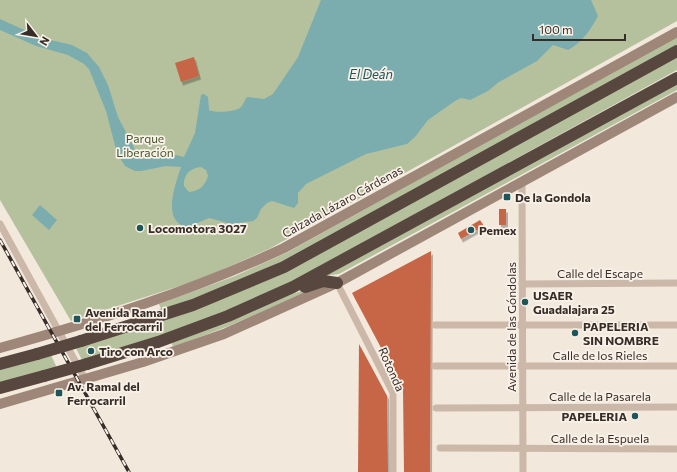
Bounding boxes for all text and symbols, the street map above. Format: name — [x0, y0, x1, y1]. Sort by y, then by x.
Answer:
north arrow — [16, 16, 56, 56]
scale bar — [533, 16, 625, 42]
text: 100 m — [539, 22, 573, 36]
text: N — [37, 35, 53, 48]
water label: El Deán — [349, 66, 393, 82]
park label: Parque Liberación — [116, 131, 174, 159]
street label: Calzada Lázaro Cárdenas — [279, 162, 405, 240]
place label: De la Gondola — [515, 190, 591, 204]
marker: De la Gondola — [502, 192, 512, 202]
place label: Locomotora 3027 — [148, 221, 247, 235]
marker: Locomotora 3027 — [135, 223, 145, 233]
place label: Pemex — [479, 223, 517, 237]
marker: Pemex — [466, 225, 476, 235]
street label: Avenida de las Góndolas — [504, 262, 518, 392]
street label: Calle del Escape — [557, 266, 643, 280]
place label: USAER Guadalajara 25 — [533, 288, 615, 316]
marker: USAER Guadalajara 25 — [520, 297, 530, 307]
place label: Avenida Ramal del Ferrocarril — [85, 305, 166, 333]
marker: Avenida Ramal del Ferrocarril — [72, 314, 82, 324]
place label: PAPELERIA SIN NOMBRE — [583, 319, 659, 347]
marker: PAPELERIA SIN NOMBRE — [570, 328, 580, 338]
place label: Tiro con Arco — [99, 344, 173, 358]
street label: Rotonda — [376, 345, 408, 393]
marker: Tiro con Arco — [86, 346, 96, 356]
street label: Calle de los Rieles — [553, 348, 647, 362]
place label: Av. Ramal del Ferrocarril — [67, 379, 140, 407]
marker: Av. Ramal del Ferrocarril — [54, 388, 64, 398]
street label: Calle de la Pasarela — [549, 389, 651, 403]
place label: PAPELERIA — [562, 409, 627, 423]
marker: PAPELERIA — [630, 411, 640, 421]
street label: Calle de la Espuela — [551, 431, 649, 445]

